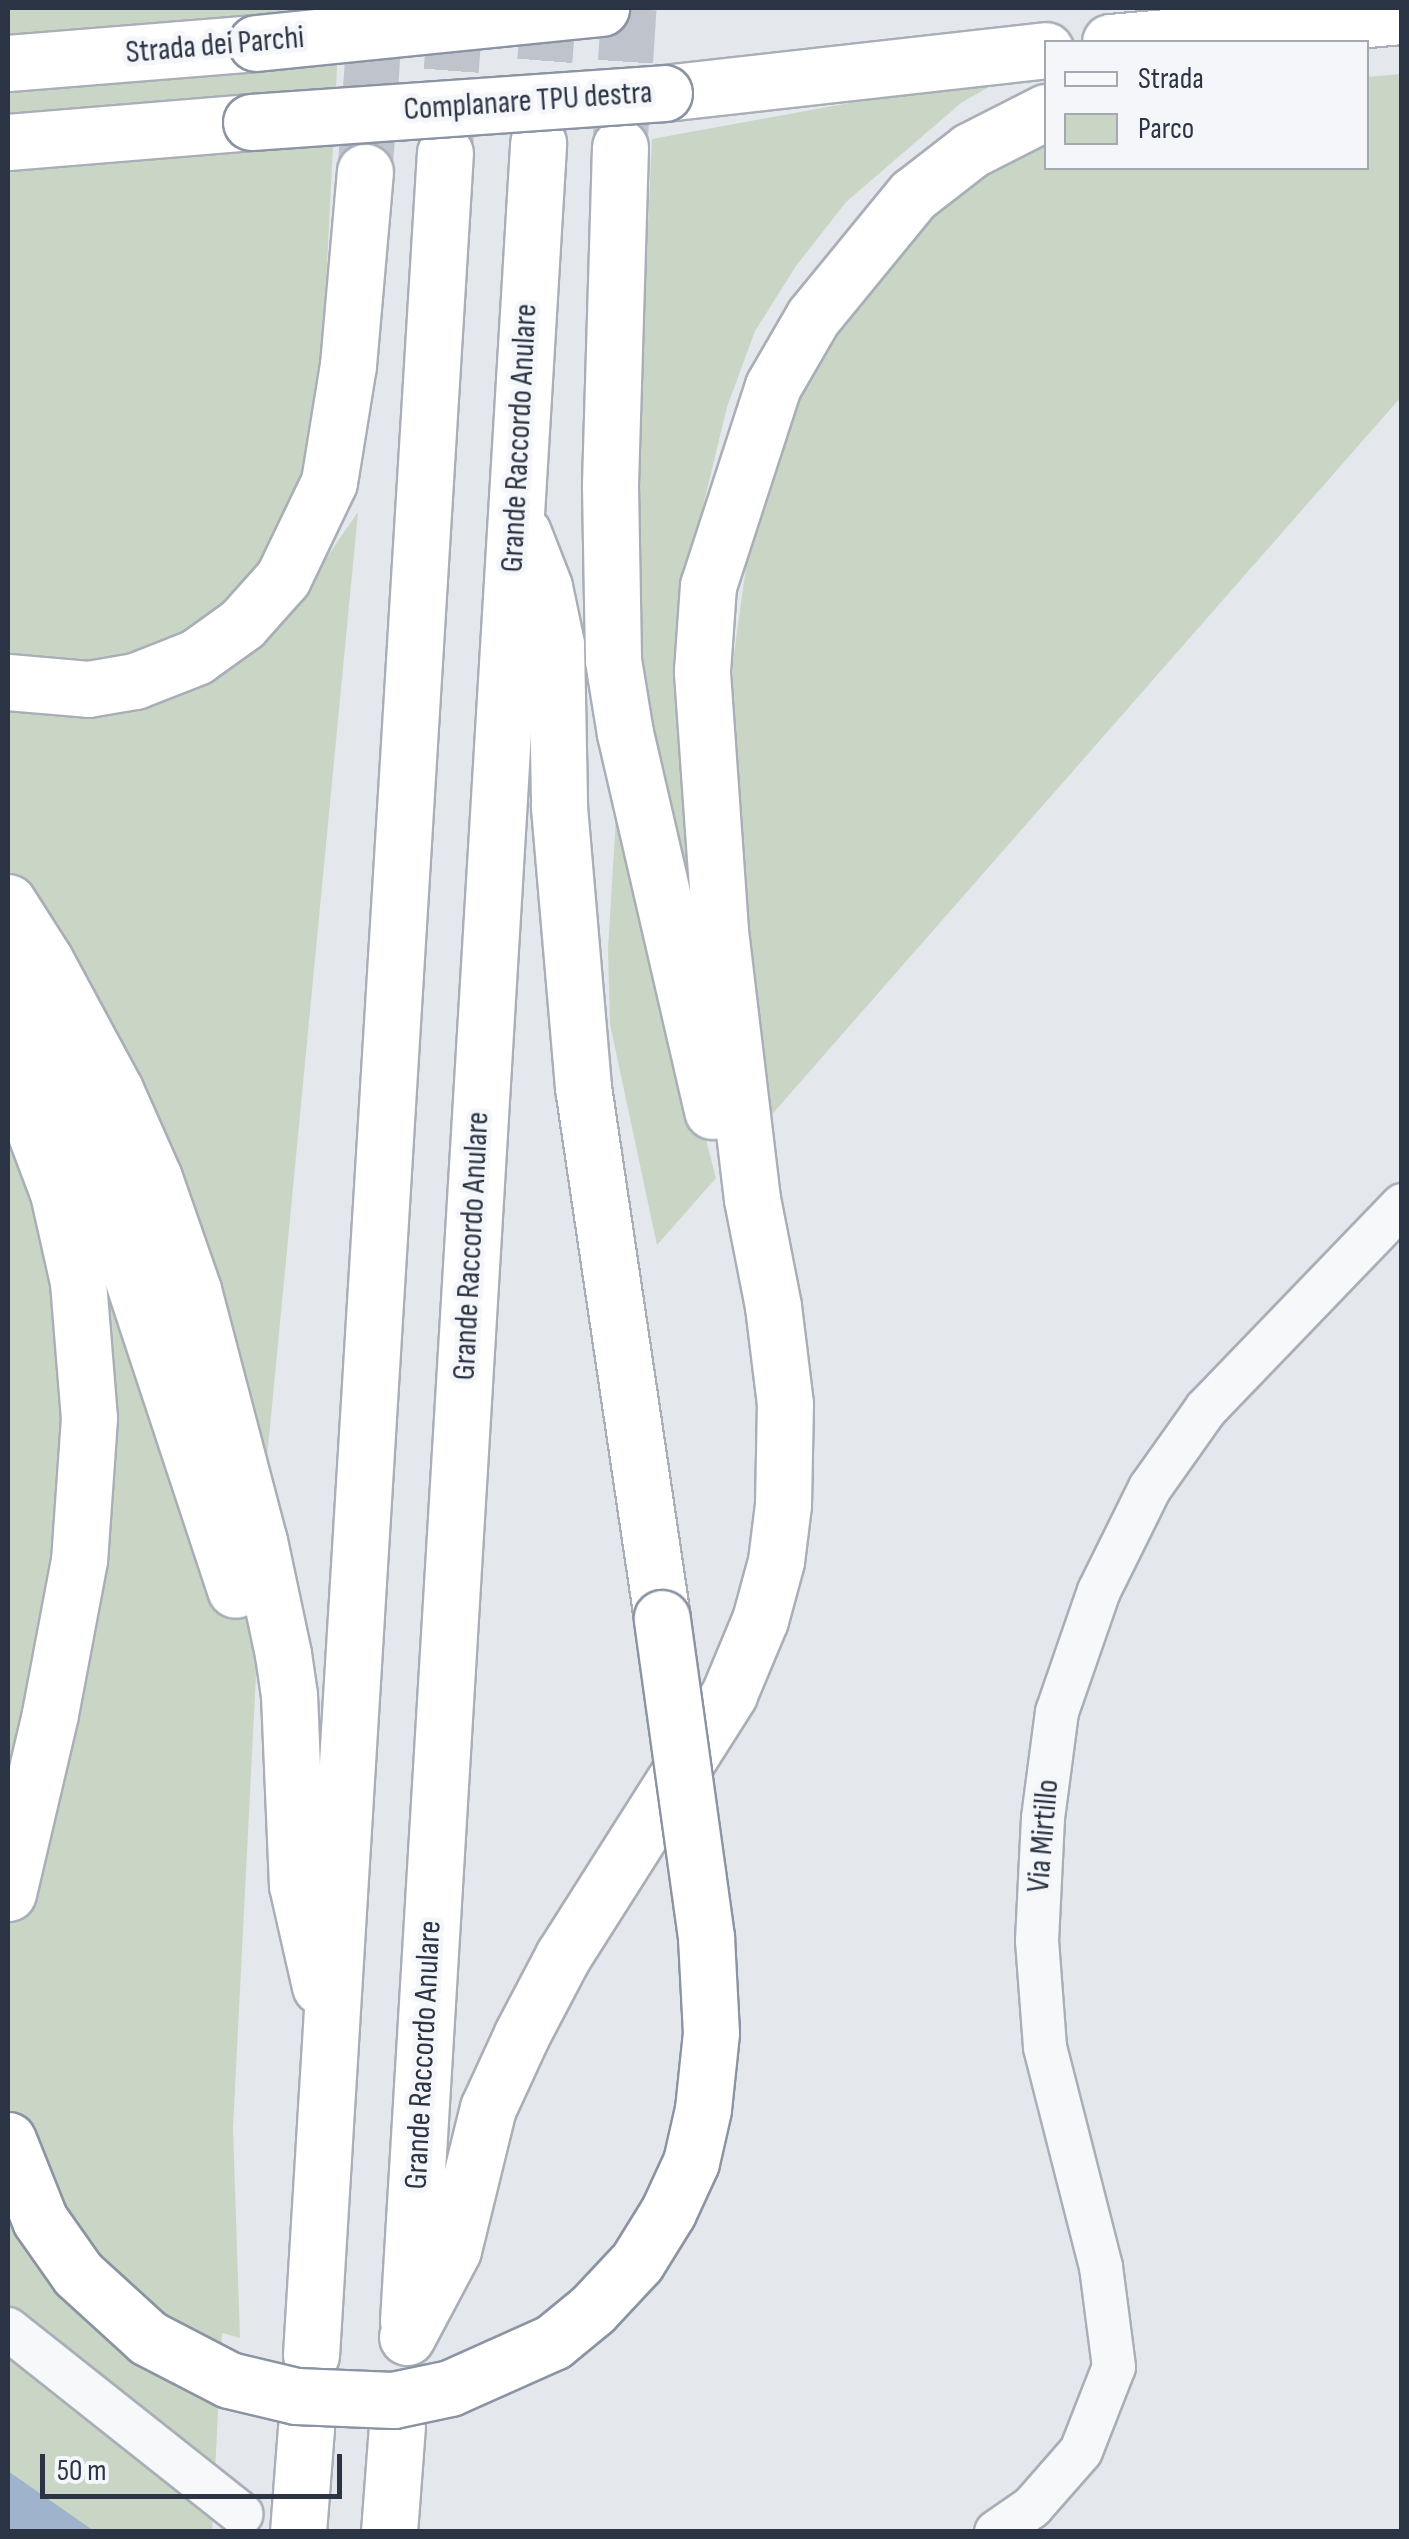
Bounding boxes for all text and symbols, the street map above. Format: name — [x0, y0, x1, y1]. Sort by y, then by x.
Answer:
street label: Strada dei Parchi — [124, 19, 306, 73]
legend — [1044, 40, 1369, 170]
text: Strada — [1138, 61, 1204, 97]
street label: Complanare TPU destra — [402, 74, 654, 130]
text: Parco — [1138, 111, 1194, 147]
street label: Grande Raccordo Anulare — [494, 303, 546, 573]
street label: Grande Raccordo Anulare — [446, 1111, 498, 1381]
street label: Via Mirtillo — [1020, 1778, 1068, 1894]
street label: Grande Raccordo Anulare — [398, 1920, 450, 2190]
scale bar — [45, 2434, 348, 2496]
text: 50 m — [57, 2453, 106, 2489]

